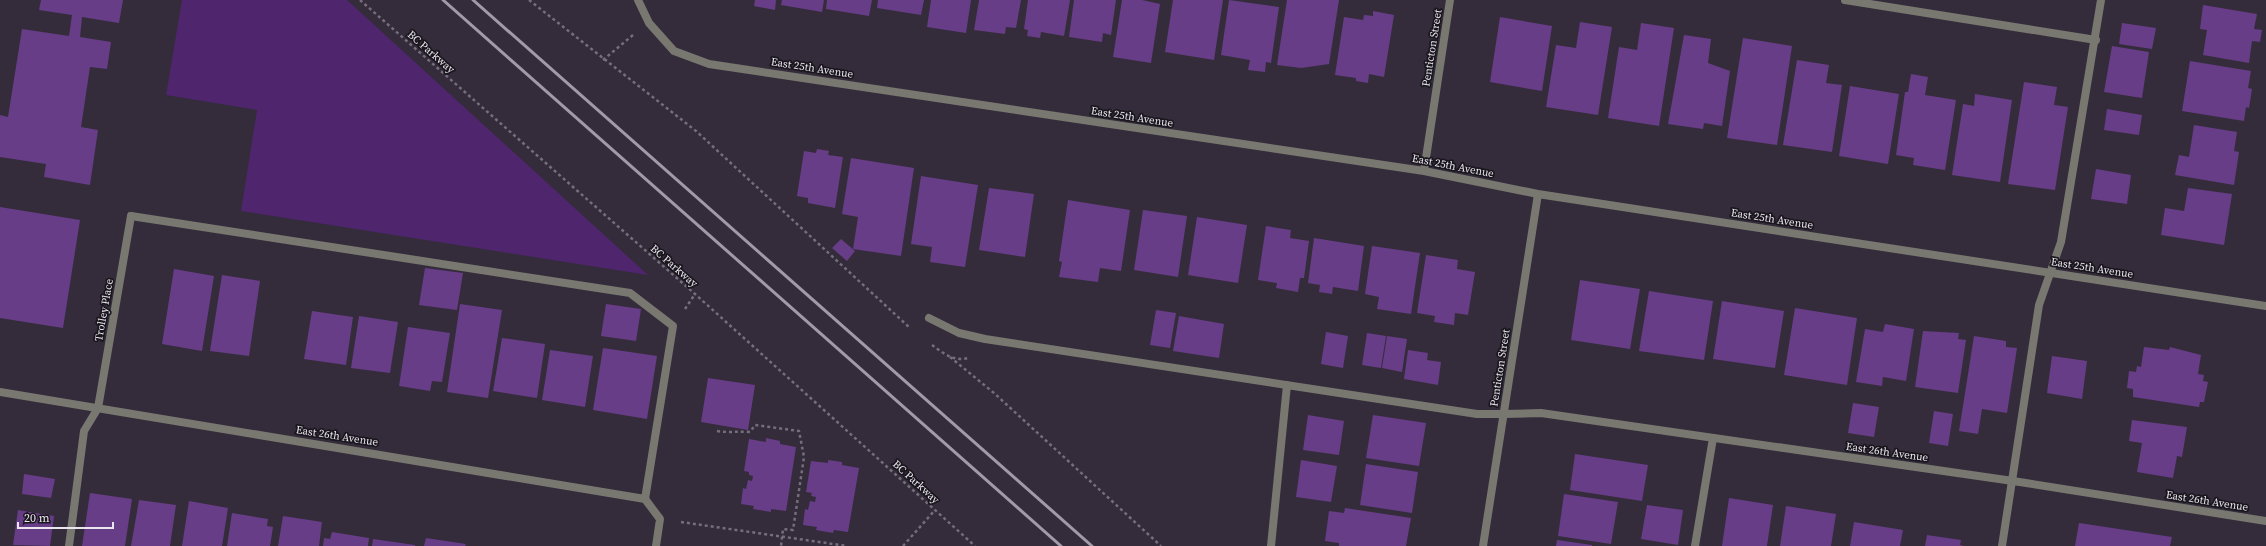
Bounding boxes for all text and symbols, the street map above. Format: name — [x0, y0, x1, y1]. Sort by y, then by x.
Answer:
street label: Penticton Street — [1418, 8, 1446, 88]
street label: BC Parkway — [404, 27, 458, 77]
street label: East 25th Avenue — [770, 54, 855, 82]
street label: East 25th Avenue — [1090, 103, 1175, 131]
street label: East 25th Avenue — [1411, 151, 1496, 181]
street label: East 25th Avenue — [1730, 205, 1815, 233]
street label: BC Parkway — [647, 241, 701, 291]
street label: East 25th Avenue — [2050, 254, 2135, 282]
street label: Trolley Place — [91, 277, 117, 342]
street label: Penticton Street — [1486, 328, 1514, 408]
street label: East 26th Avenue — [295, 422, 380, 450]
street label: East 26th Avenue — [1845, 439, 1930, 465]
street label: BC Parkway — [889, 457, 943, 507]
street label: East 26th Avenue — [2165, 487, 2250, 515]
scale bar — [18, 504, 113, 530]
text: 20 m — [24, 510, 50, 526]

